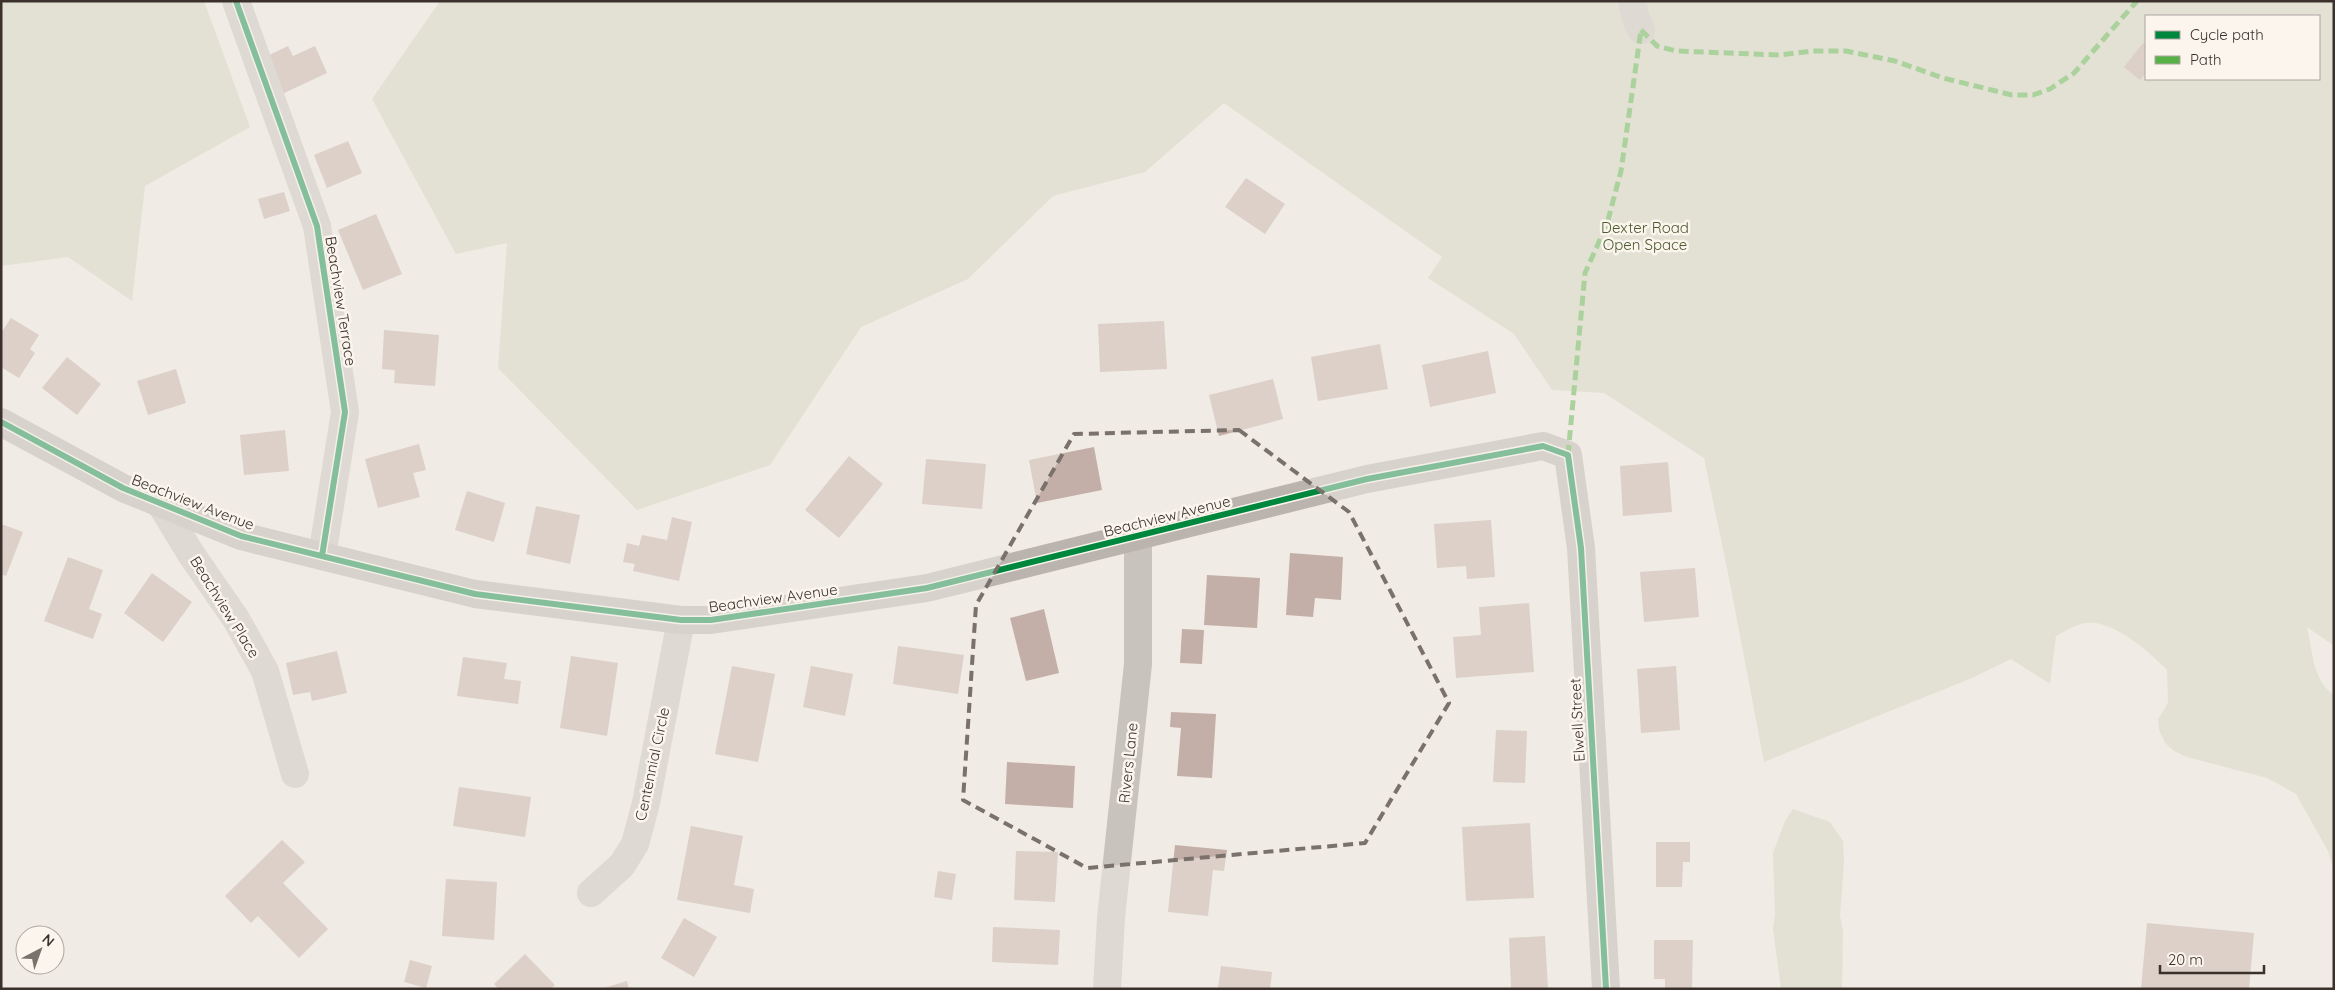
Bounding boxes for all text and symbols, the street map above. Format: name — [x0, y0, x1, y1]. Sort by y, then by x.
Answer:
legend — [2145, 15, 2320, 80]
text: Cycle path — [2190, 25, 2264, 44]
text: Path — [2190, 50, 2222, 69]
park label: Dexter Road Open Space — [1601, 218, 1689, 254]
street label: Beachview Terrace — [321, 235, 361, 367]
street label: Beachview Avenue — [129, 470, 257, 534]
street label: Beachview Avenue — [1102, 491, 1232, 541]
street label: Beachview Place — [186, 553, 264, 661]
street label: Beachview Avenue — [707, 580, 839, 616]
street label: Elwell Street — [1565, 678, 1589, 762]
street label: Centennial Circle — [631, 705, 673, 823]
street label: Rivers Lane — [1114, 722, 1142, 804]
north arrow — [15, 925, 65, 975]
text: N — [39, 930, 58, 950]
scale bar — [2160, 942, 2264, 974]
text: 20 m — [2168, 950, 2203, 969]

